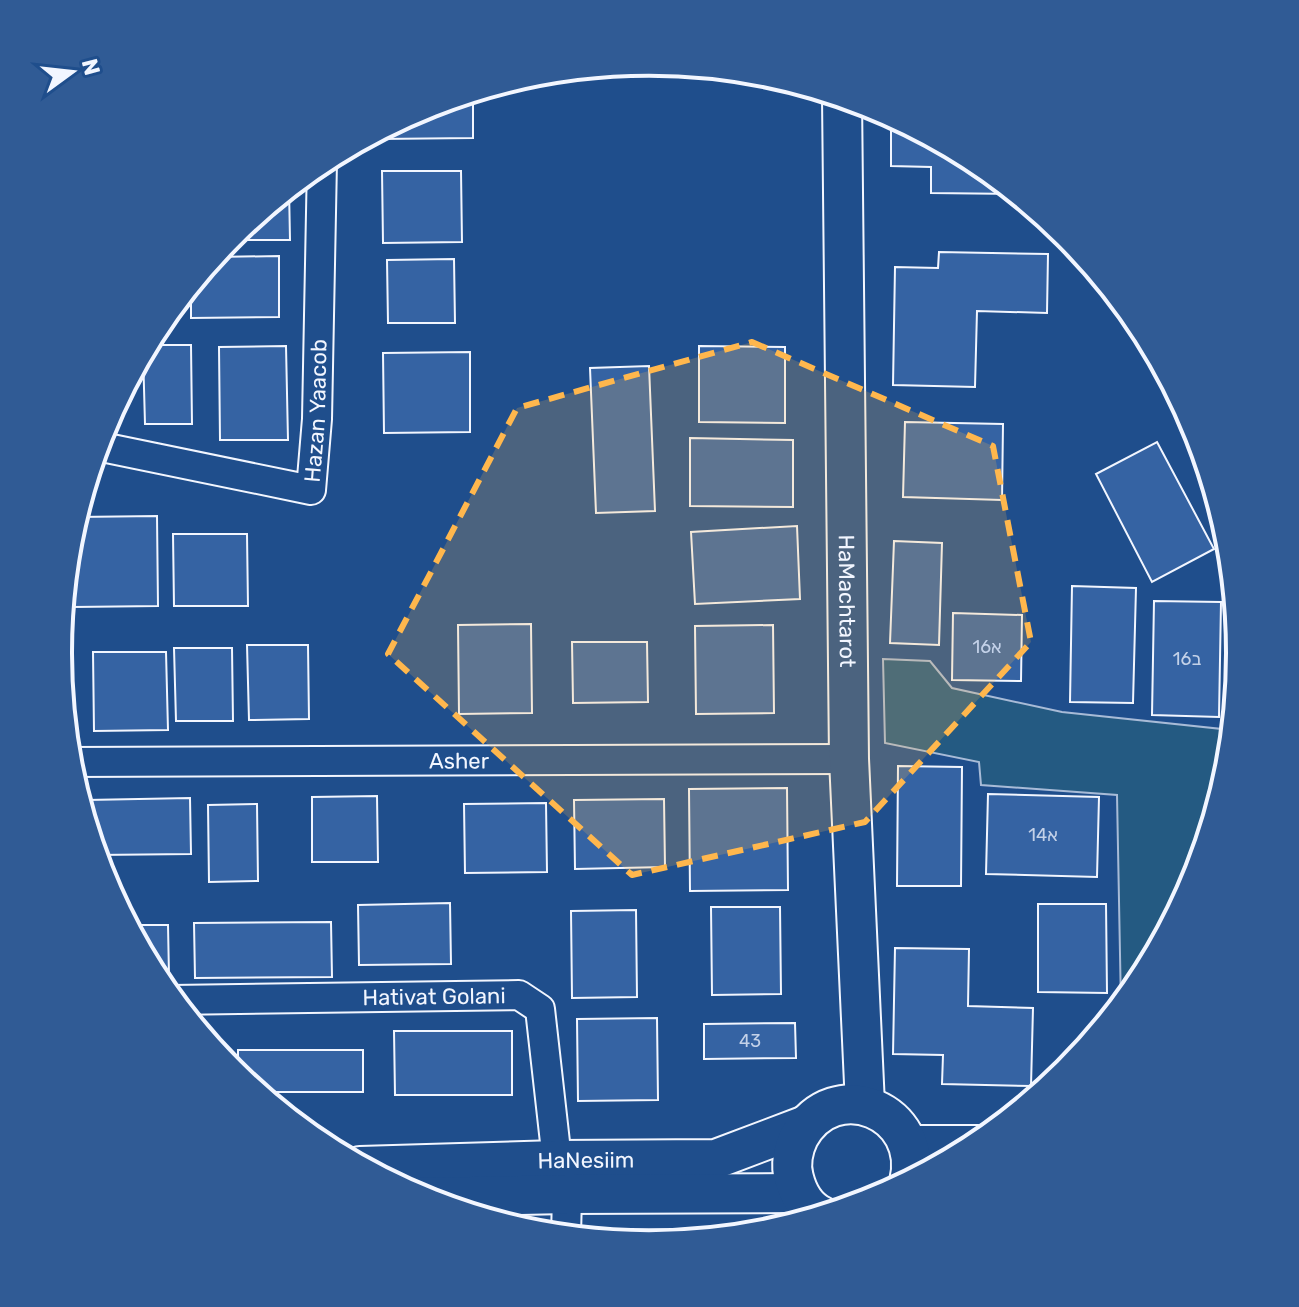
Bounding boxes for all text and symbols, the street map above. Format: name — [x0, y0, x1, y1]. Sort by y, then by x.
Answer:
north arrow — [32, 32, 112, 112]
text: N — [76, 56, 106, 78]
street label: Hazan Yaacob — [299, 339, 333, 483]
street label: HaMachtarot — [833, 534, 861, 668]
house number: 16א — [972, 636, 1002, 658]
house number: 16ב — [1173, 648, 1201, 670]
street label: Asher — [429, 747, 490, 775]
house number: 14א — [1028, 824, 1058, 846]
street label: Hativat Golani — [362, 982, 506, 1011]
house number: 43 — [739, 1030, 761, 1052]
street label: HaNesiim — [537, 1147, 634, 1175]

